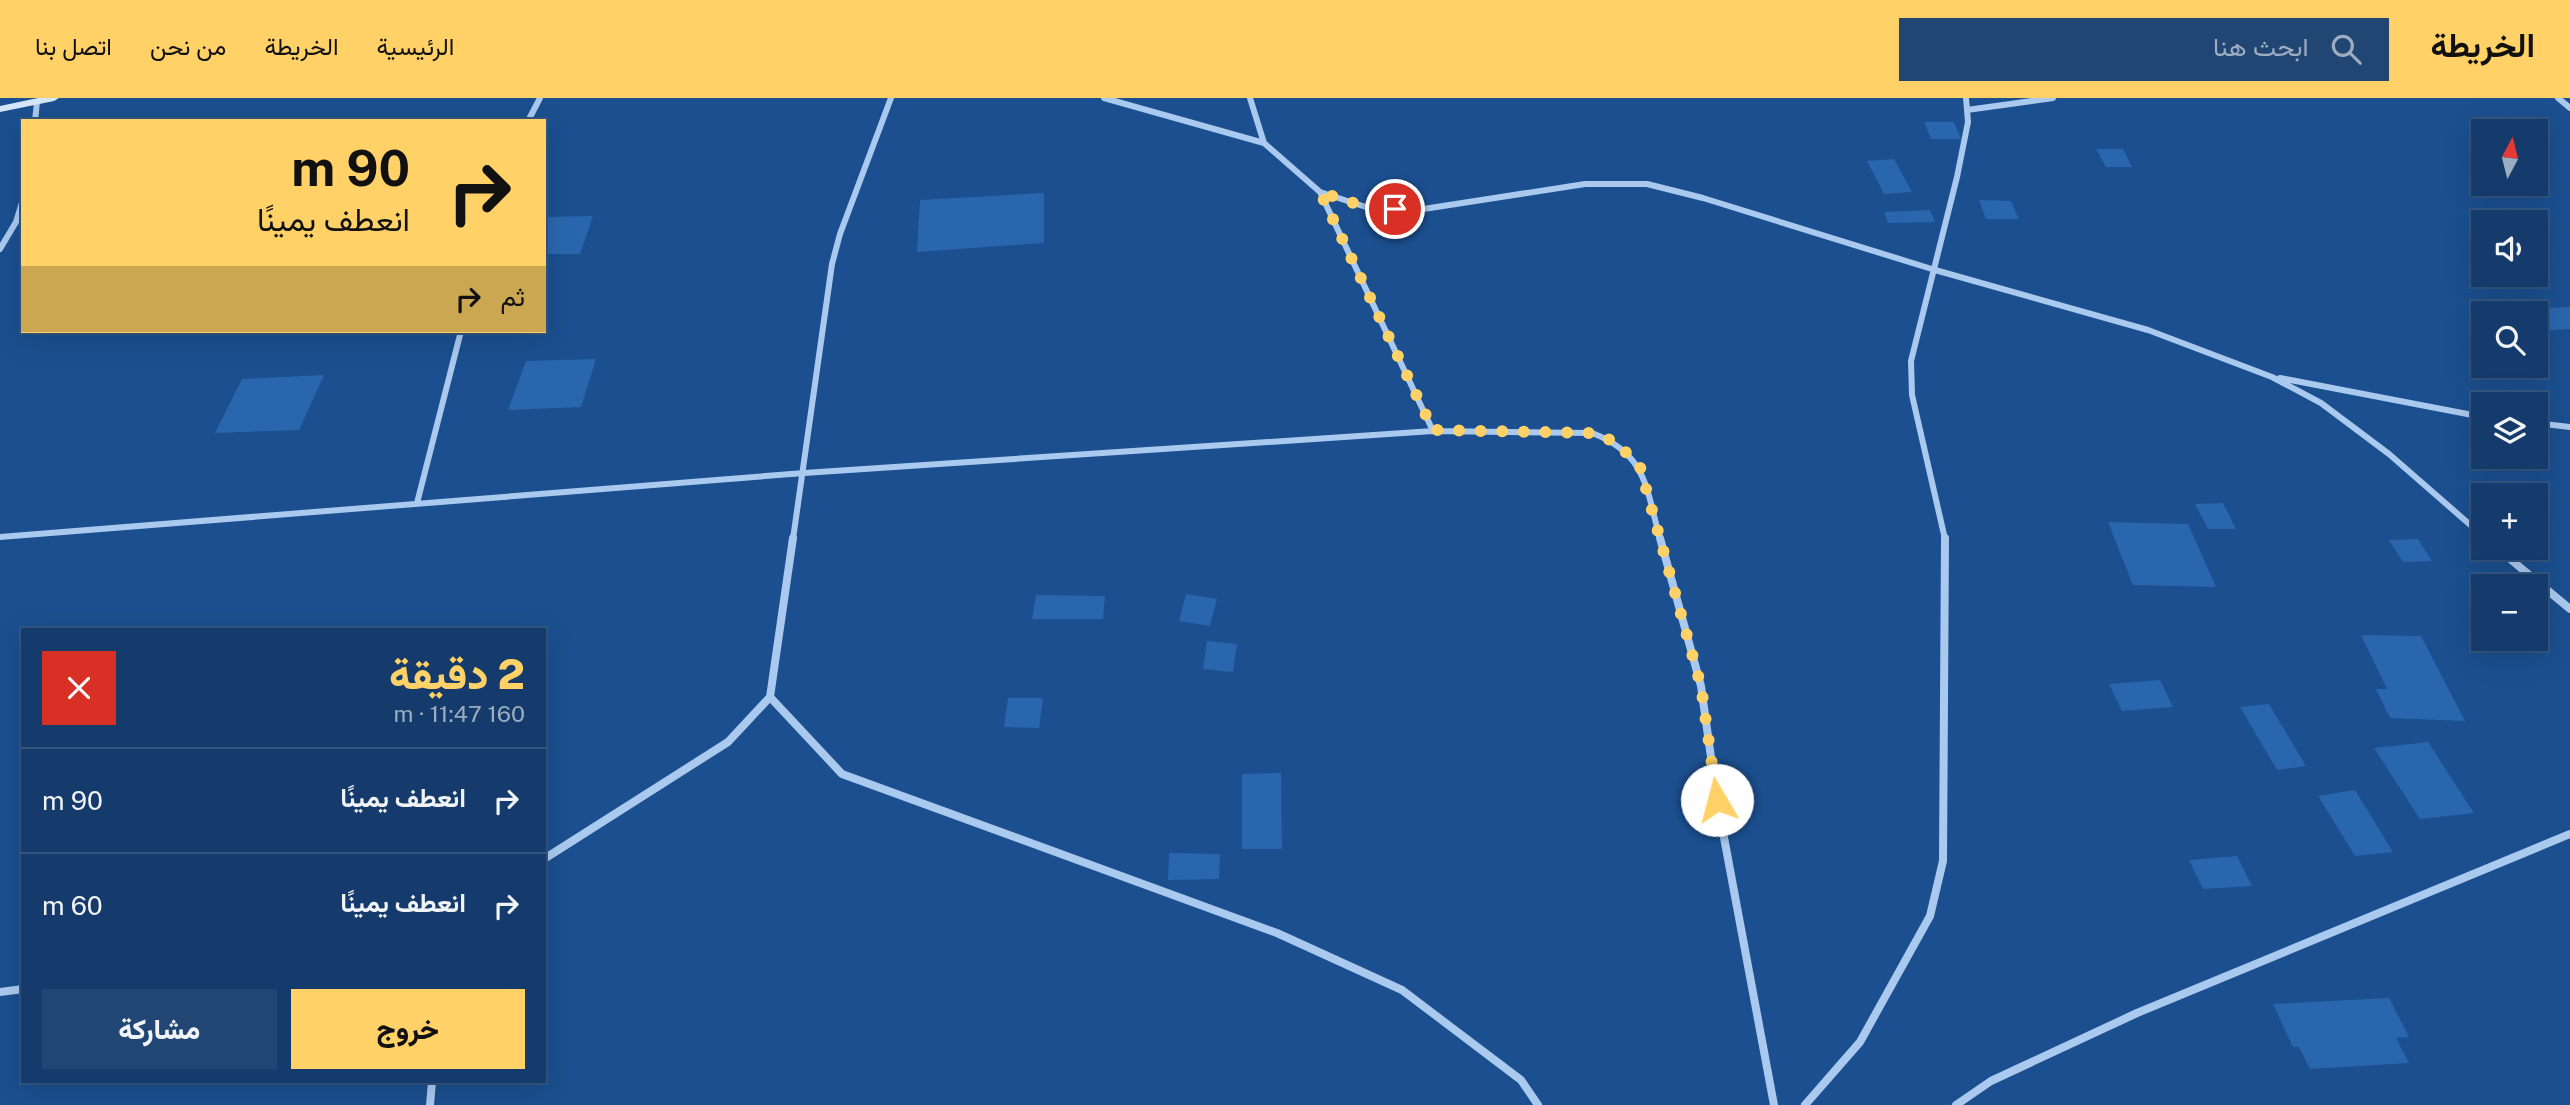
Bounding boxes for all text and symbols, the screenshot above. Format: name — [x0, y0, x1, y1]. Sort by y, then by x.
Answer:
search box — [1899, 18, 2389, 81]
text: الخريطة — [2431, 26, 2535, 64]
icon: search — [2327, 30, 2365, 68]
text: ابحث هنا — [2213, 31, 2309, 62]
text: اتصل بنا — [35, 32, 112, 60]
text: من نحن — [150, 32, 226, 60]
text: الخريطة — [264, 32, 339, 60]
text: الرئيسية — [377, 32, 454, 60]
north arrow — [2471, 119, 2548, 196]
map controls — [2471, 119, 2548, 651]
text: 90 m — [291, 139, 410, 197]
icon: right — [434, 147, 525, 238]
pin — [1365, 179, 1425, 239]
icon: arrive — [1376, 190, 1414, 228]
text: انعطف يمينًا — [257, 201, 410, 238]
button: sound — [2471, 210, 2548, 287]
icon: right — [449, 280, 487, 318]
text: ثم — [501, 281, 525, 312]
button: search — [2471, 301, 2548, 378]
button: layers — [2471, 392, 2548, 469]
button: + — [2471, 483, 2548, 560]
button: − — [2471, 574, 2548, 651]
text: 2 دقيقة — [389, 649, 525, 698]
button: close — [42, 651, 116, 725]
text: 160 m · 11:47 — [394, 700, 525, 727]
position arrow — [1680, 763, 1754, 837]
text: انعطف يمينًا — [340, 782, 466, 813]
icon: right — [487, 782, 525, 820]
text: 90 m — [42, 785, 103, 816]
text: انعطف يمينًا — [340, 887, 466, 918]
icon: right — [487, 887, 525, 925]
text: 60 m — [42, 890, 103, 921]
button: مشاركة — [42, 989, 277, 1069]
button: خروج — [291, 989, 525, 1069]

